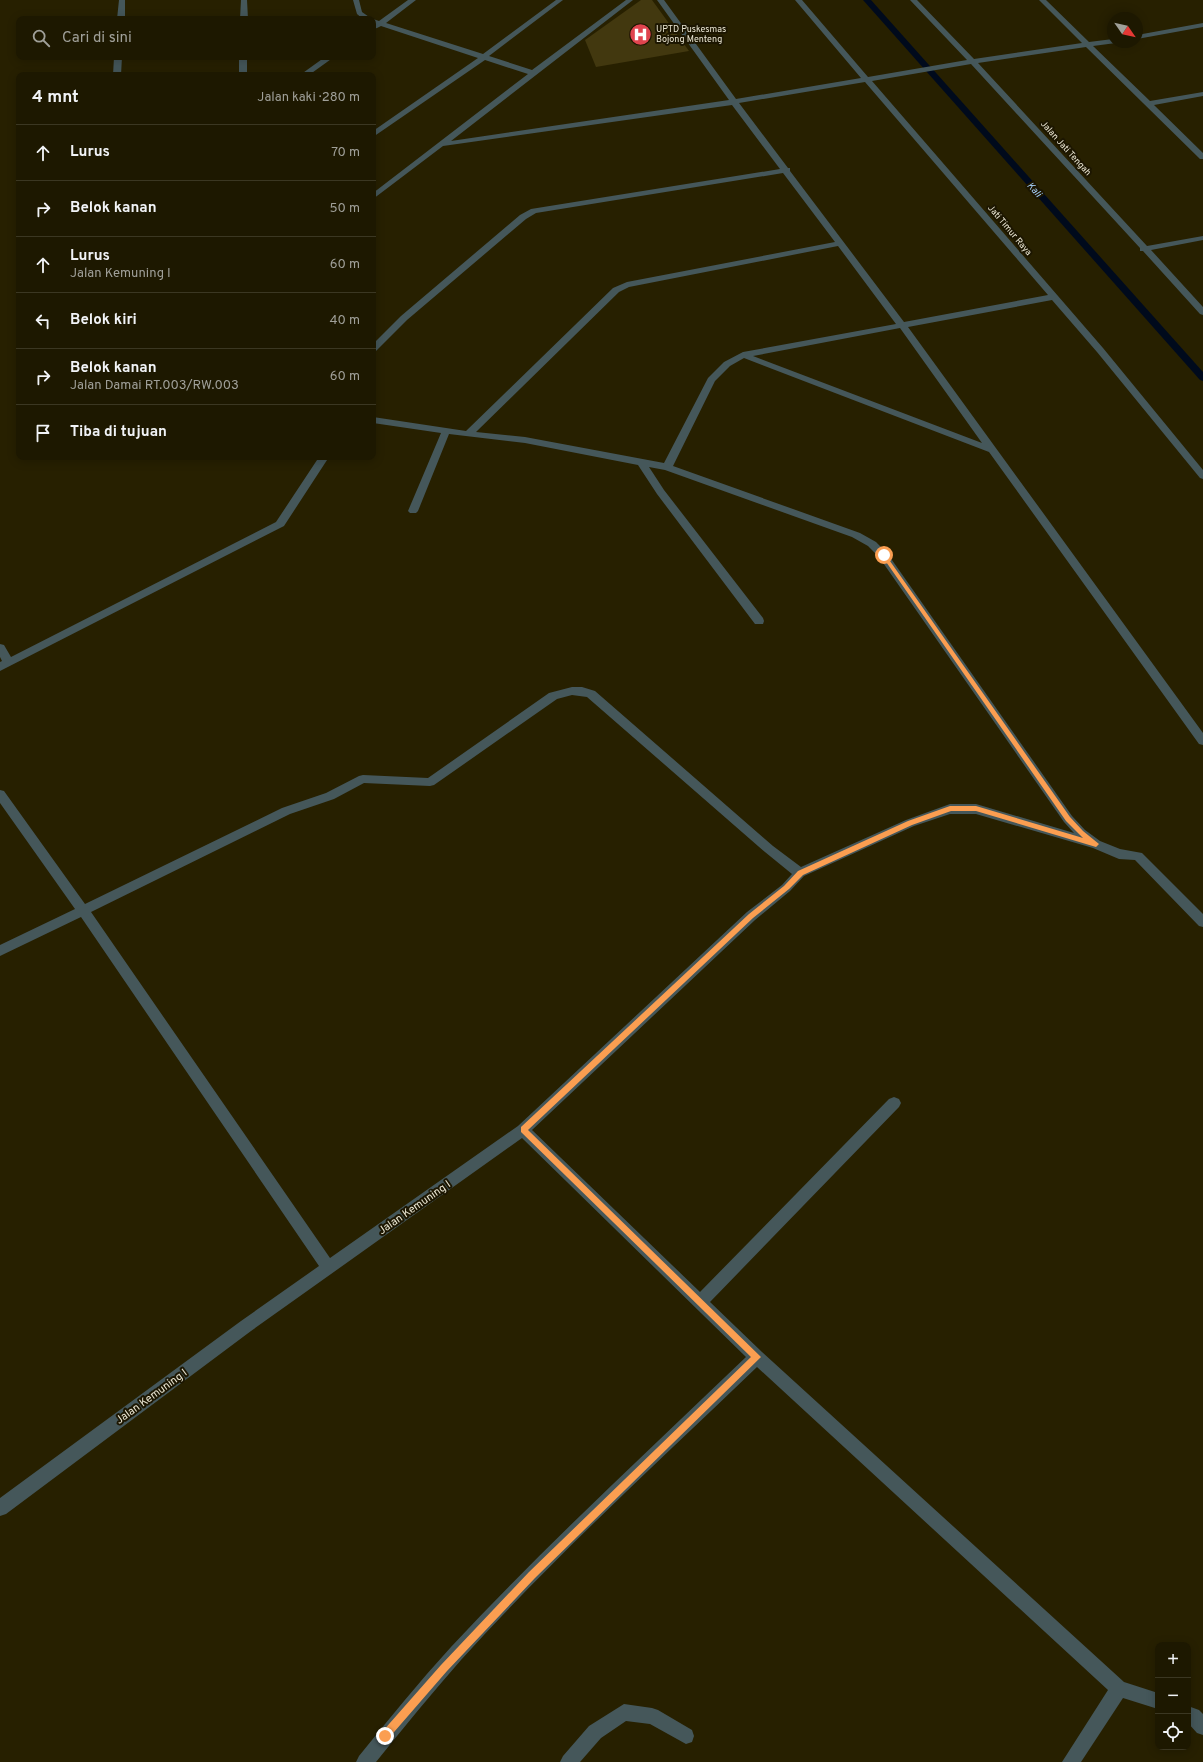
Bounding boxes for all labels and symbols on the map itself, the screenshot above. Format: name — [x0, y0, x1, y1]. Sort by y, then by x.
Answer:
north arrow — [1107, 12, 1143, 48]
hospital icon: UPTD Puskesmas Bojong Menteng — [628, 21, 654, 47]
place label: UPTD Puskesmas Bojong Menteng — [656, 24, 726, 45]
street label: Jalan Jati Tengah — [1038, 119, 1093, 178]
water label: Kali — [1024, 180, 1045, 201]
street label: Jati Timur Raya — [985, 203, 1034, 258]
route start — [875, 546, 893, 564]
street label: Jalan Kemuning I — [376, 1178, 453, 1238]
street label: Jalan Kemuning I — [113, 1366, 190, 1428]
route end — [376, 1727, 394, 1745]

